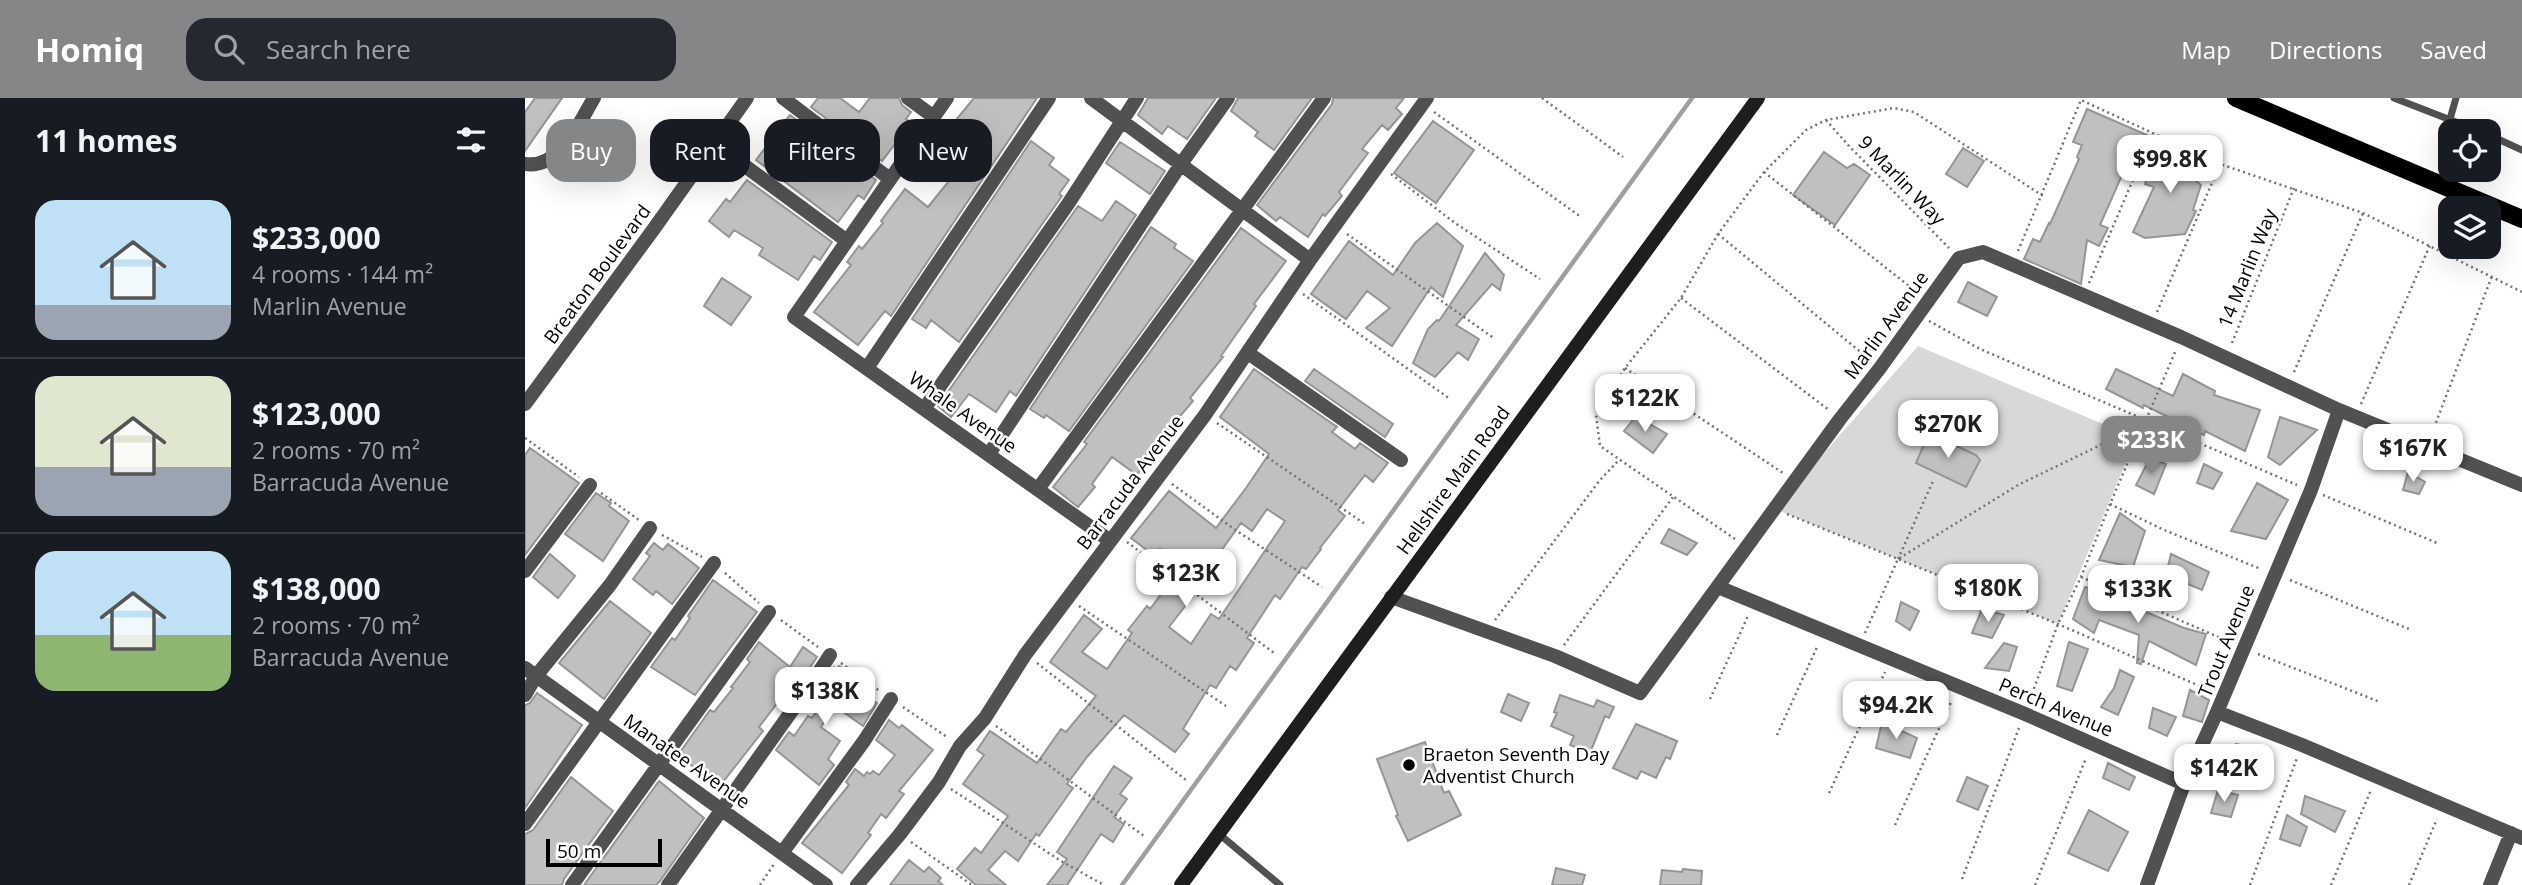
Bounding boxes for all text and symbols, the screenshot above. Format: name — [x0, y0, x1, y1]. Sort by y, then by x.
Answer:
search box — [186, 18, 676, 81]
text: Homiq — [35, 27, 144, 72]
icon: search — [210, 30, 248, 68]
text: Search here — [266, 31, 411, 67]
text: Map — [2181, 33, 2231, 66]
text: Directions — [2269, 33, 2382, 66]
text: Saved — [2420, 33, 2487, 66]
chip: Buy — [546, 119, 636, 182]
chip: Rent — [650, 119, 750, 182]
chip: Filters — [764, 119, 880, 182]
chip: New — [894, 119, 992, 182]
map controls — [2438, 119, 2501, 259]
button: locate — [2438, 119, 2501, 182]
text: 11 homes — [35, 120, 178, 161]
icon: filters — [452, 121, 490, 159]
street label: 9 Marlin Way — [1853, 130, 1952, 231]
pin: $99.8K — [2113, 136, 2227, 195]
text: $99.8K — [2133, 142, 2207, 174]
button: layers — [2438, 196, 2501, 259]
street label: Breaton Boulevard — [538, 199, 656, 349]
street label: 14 Marlin Way — [2211, 204, 2283, 331]
text: $233,000 — [252, 217, 381, 258]
icon: home — [91, 228, 175, 312]
text: 4 rooms · 144 m² — [252, 258, 433, 290]
street label: Marlin Avenue — [1838, 266, 1934, 384]
text: Marlin Avenue — [252, 290, 407, 322]
street label: Whale Avenue — [904, 365, 1022, 459]
pin: $122K — [1596, 374, 1694, 434]
text: $122K — [1611, 381, 1679, 413]
text: $123,000 — [252, 393, 381, 434]
pin: $270K — [1899, 400, 1997, 460]
street label: Hellshire Main Road — [1390, 401, 1516, 559]
icon: home — [91, 404, 175, 488]
text: $270K — [1914, 407, 1982, 439]
street label: Barracuda Avenue — [1071, 409, 1189, 555]
pin: $233K — [2102, 416, 2200, 476]
text: $233K — [2117, 423, 2185, 455]
pin: $167K — [2364, 424, 2462, 484]
text: $167K — [2379, 431, 2447, 463]
text: 2 rooms · 70 m² — [252, 434, 420, 466]
text: Barracuda Avenue — [252, 466, 449, 498]
pin: $123K — [1137, 550, 1235, 609]
text: $123K — [1152, 556, 1220, 588]
pin: $180K — [1939, 564, 2037, 624]
pin: $133K — [2089, 566, 2187, 625]
text: $138,000 — [252, 568, 381, 609]
text: $180K — [1954, 571, 2022, 603]
text: $133K — [2104, 572, 2172, 604]
icon: home — [91, 579, 175, 663]
street label: Trout Avenue — [2192, 581, 2260, 701]
text: 2 rooms · 70 m² — [252, 609, 420, 641]
text: Barracuda Avenue — [252, 641, 449, 673]
pin: $138K — [776, 668, 874, 727]
street label: Perch Avenue — [1995, 671, 2117, 743]
text: $138K — [791, 674, 859, 706]
pin: $94.2K — [1839, 682, 1953, 741]
text: $94.2K — [1859, 688, 1933, 720]
street label: Manatee Avenue — [618, 708, 756, 814]
place label: Braeton Seventh Day Adventist Church — [1423, 741, 1610, 789]
pin: $142K — [2175, 744, 2273, 804]
text: $142K — [2190, 751, 2258, 783]
marker: Braeton Seventh Day Adventist Church — [1401, 757, 1417, 773]
scale bar — [546, 836, 661, 868]
text: 50 m — [557, 838, 601, 864]

